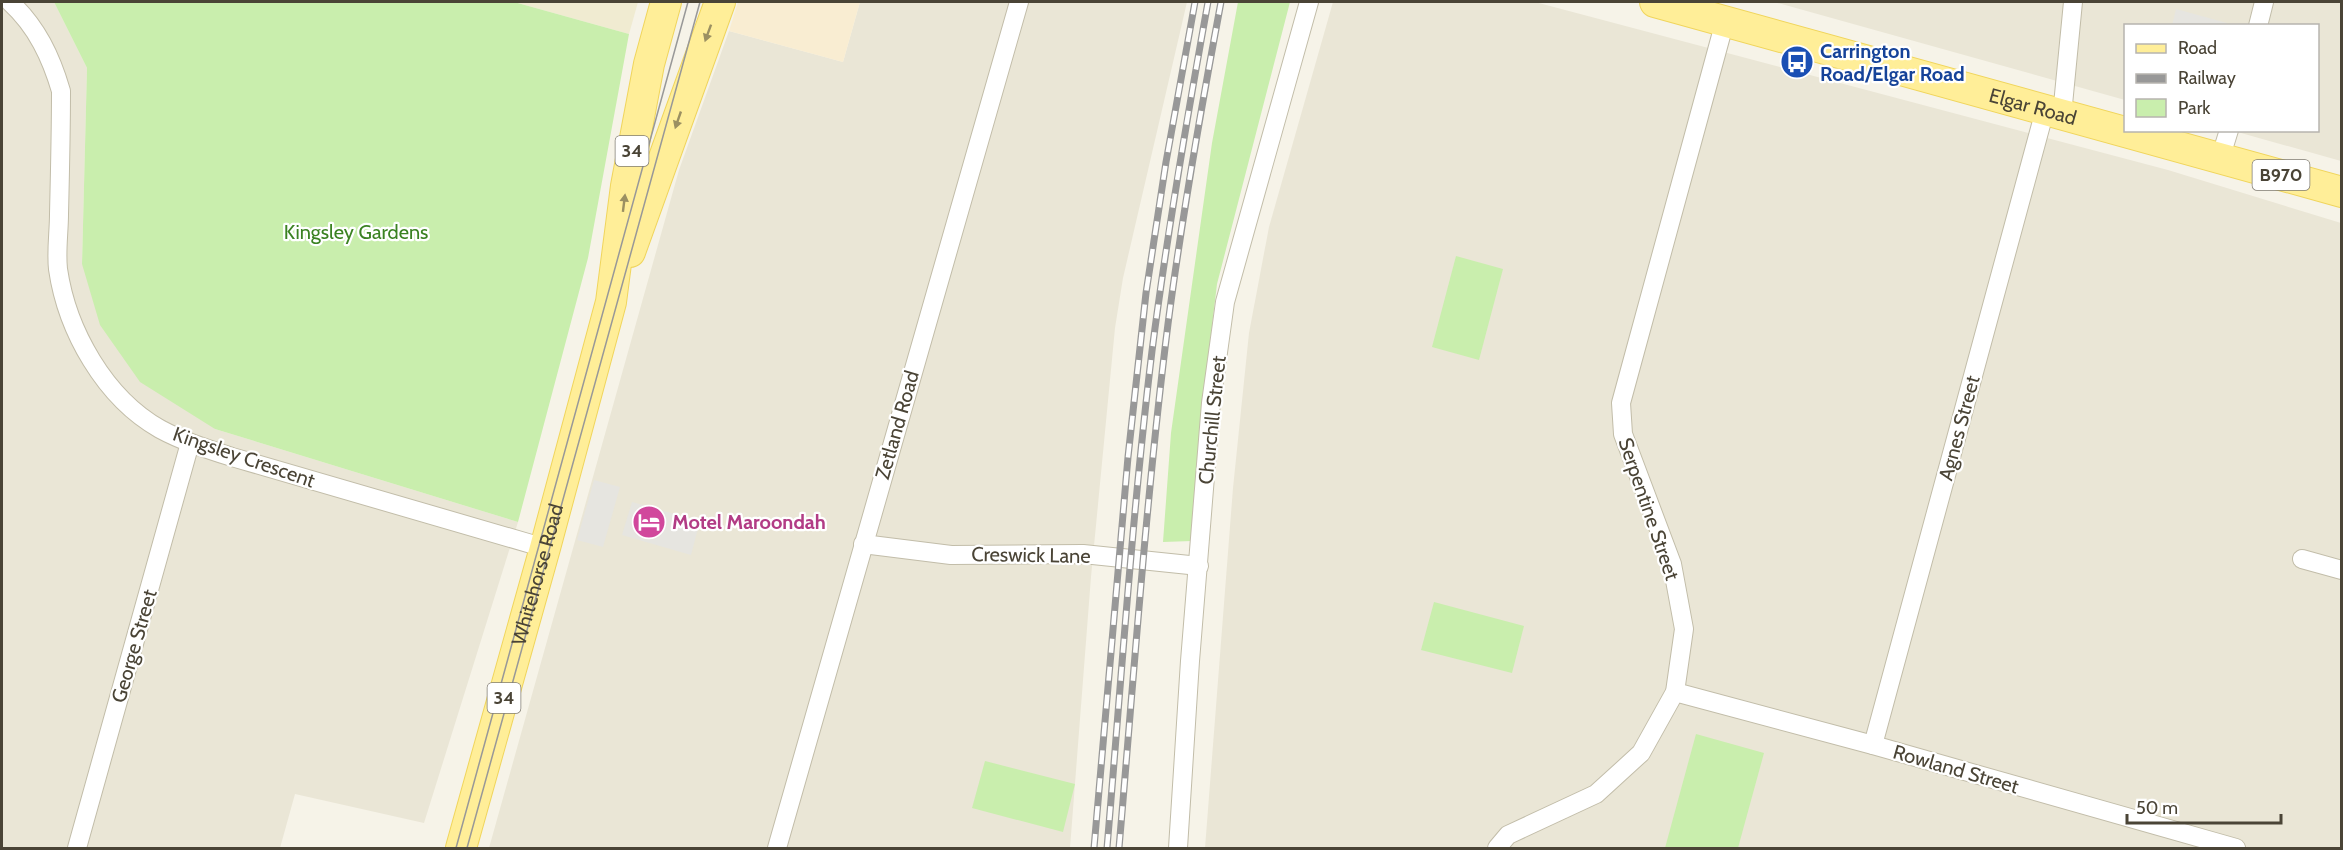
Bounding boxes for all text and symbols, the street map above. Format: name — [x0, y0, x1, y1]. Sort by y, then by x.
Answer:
one-way arrow — [703, 24, 713, 42]
legend — [2124, 24, 2319, 132]
text: Road — [2178, 37, 2217, 59]
place label: Carrington Road/Elgar Road — [1820, 39, 1965, 86]
bus stop icon: Carrington Road/Elgar Road — [1779, 44, 1815, 80]
text: Railway — [2178, 67, 2236, 89]
street label: Elgar Road — [1986, 83, 2079, 130]
text: Park — [2178, 97, 2211, 119]
one-way arrow — [672, 111, 682, 129]
road number: 34 — [616, 136, 648, 166]
road number: B970 — [2252, 160, 2310, 190]
one-way arrow — [619, 193, 629, 212]
park label: Kingsley Gardens — [284, 220, 428, 244]
street label: Churchill Street — [1193, 354, 1231, 486]
street label: Zetland Road — [870, 368, 924, 482]
street label: Agnes Street — [1933, 373, 1985, 483]
street label: Kingsley Crescent — [170, 421, 318, 493]
street label: Serpentine Street — [1613, 435, 1685, 584]
street label: Whitehorse Road — [506, 501, 568, 648]
hotel icon: Motel Maroondah — [631, 504, 667, 540]
place label: Motel Maroondah — [672, 510, 826, 534]
street label: Creswick Lane — [971, 542, 1091, 568]
street label: George Street — [106, 586, 162, 705]
road number: 34 — [488, 683, 520, 713]
street label: Rowland Street — [1890, 740, 2022, 798]
scale bar — [2127, 787, 2282, 825]
text: 50 m — [2136, 797, 2178, 819]

